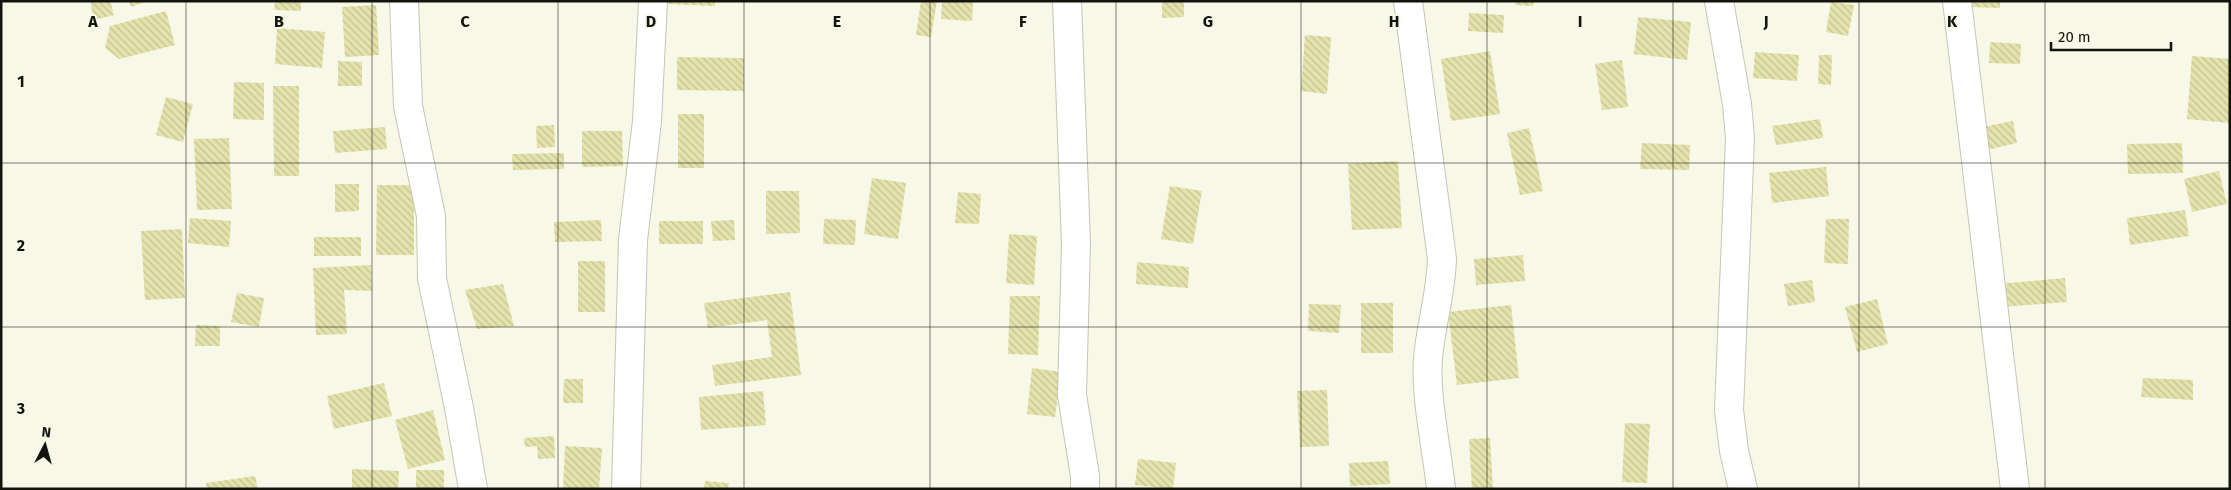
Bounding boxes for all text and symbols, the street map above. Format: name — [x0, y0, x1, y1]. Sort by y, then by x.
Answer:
text: A — [87, 12, 98, 31]
text: B — [274, 12, 284, 31]
text: C — [460, 12, 470, 31]
text: D — [646, 12, 656, 31]
text: E — [833, 12, 841, 31]
text: F — [1019, 12, 1027, 31]
text: G — [1203, 12, 1213, 31]
text: H — [1389, 12, 1399, 31]
text: I — [1578, 12, 1582, 31]
text: J — [1762, 12, 1769, 31]
text: K — [1947, 12, 1958, 31]
scale bar — [2051, 20, 2171, 52]
text: 20 m — [2058, 28, 2091, 46]
text: 1 — [17, 72, 25, 91]
text: 2 — [17, 236, 25, 255]
text: 3 — [16, 399, 25, 418]
north arrow — [20, 420, 70, 470]
text: N — [41, 424, 52, 442]

